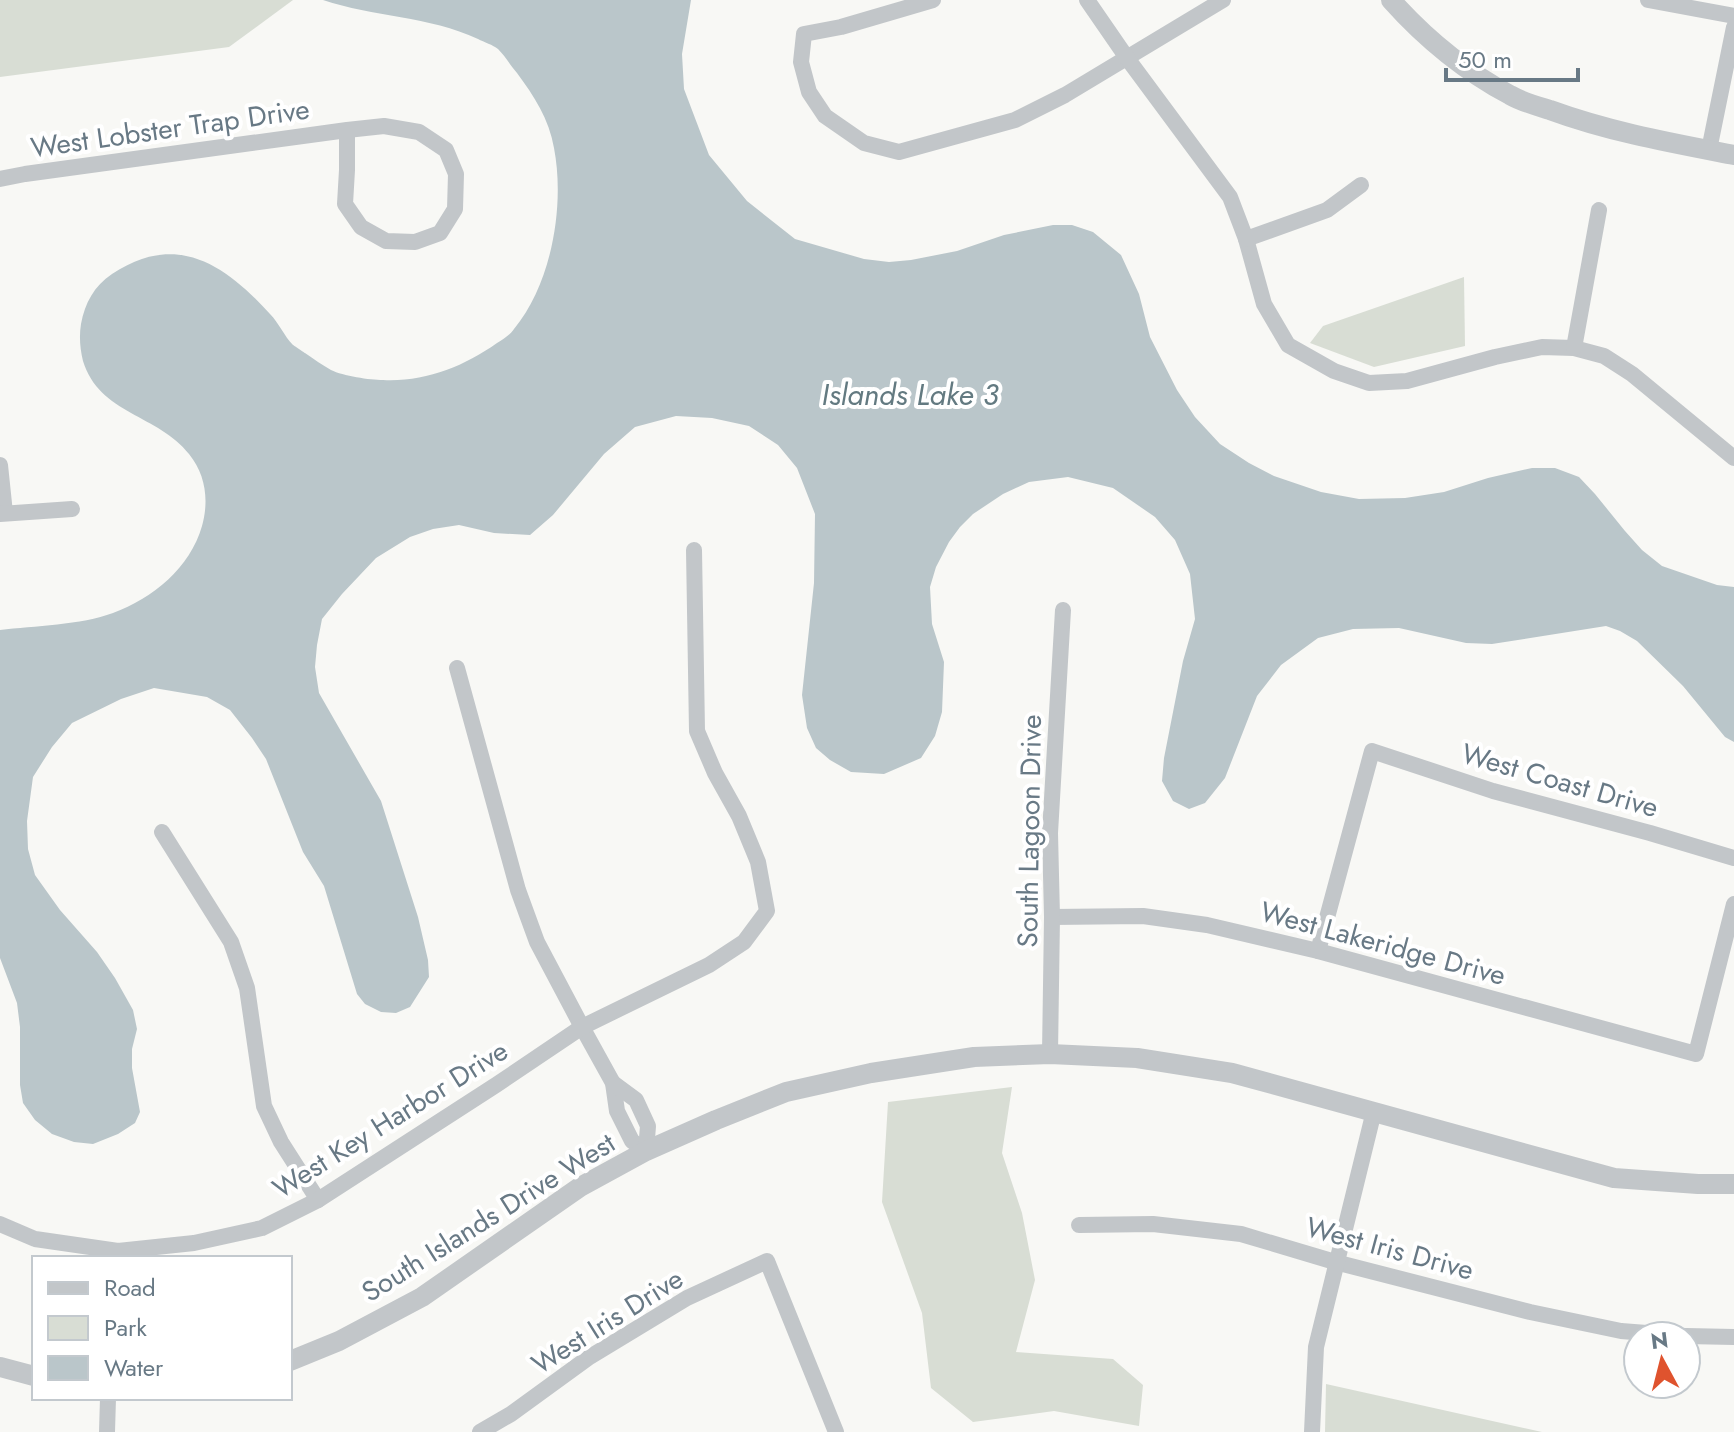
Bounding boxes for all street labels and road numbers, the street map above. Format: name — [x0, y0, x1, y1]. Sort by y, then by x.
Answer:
street label: West Lobster Trap Drive — [28, 89, 312, 168]
street label: South Lagoon Drive — [1007, 714, 1052, 948]
street label: West Coast Drive — [1457, 733, 1663, 828]
street label: West Lakeridge Drive — [1256, 891, 1510, 996]
street label: West Key Harbor Drive — [265, 1030, 516, 1209]
street label: South Islands Drive West — [354, 1122, 623, 1312]
street label: West Iris Drive — [1302, 1206, 1478, 1291]
street label: West Iris Drive — [523, 1258, 691, 1384]

